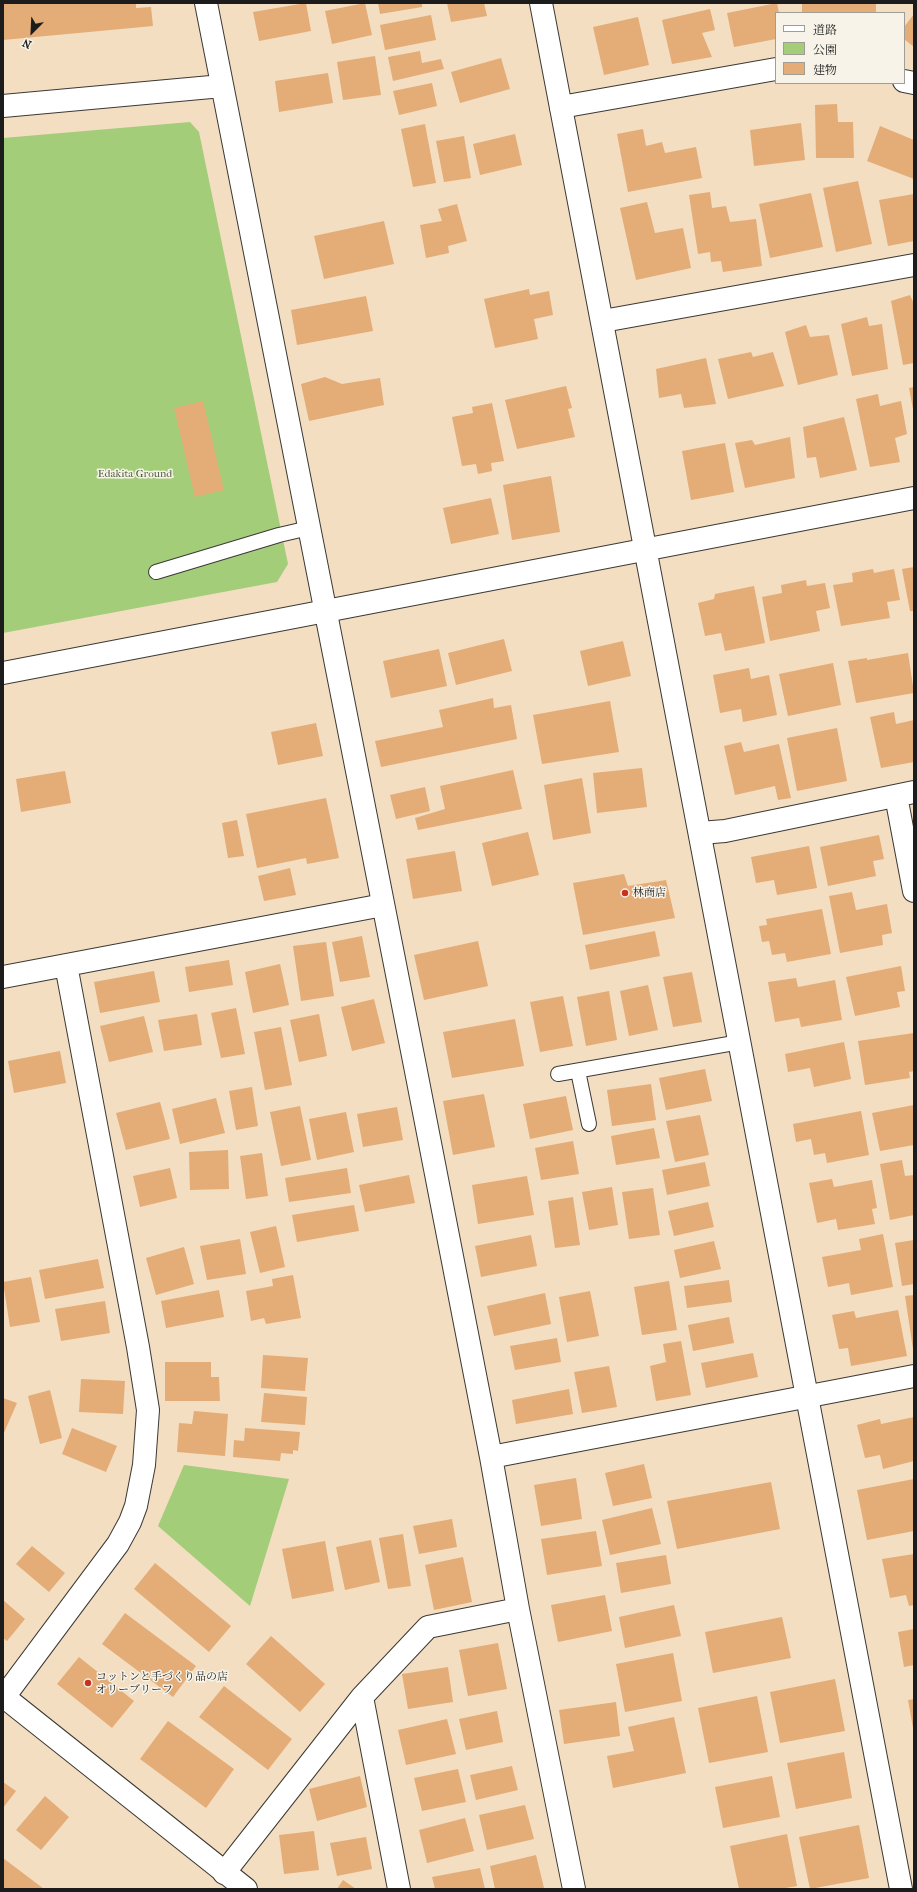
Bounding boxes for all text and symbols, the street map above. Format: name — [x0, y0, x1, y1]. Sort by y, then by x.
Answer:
north arrow — [12, 12, 52, 52]
legend — [775, 12, 905, 84]
text: 道路 — [813, 23, 837, 37]
text: N — [20, 36, 33, 51]
text: 公園 — [813, 43, 837, 57]
text: 建物 — [813, 63, 837, 77]
park label: Edakita Ground — [98, 467, 172, 481]
place label: 林商店 — [633, 886, 666, 900]
marker: 林商店 — [620, 888, 630, 898]
place label: コットンと手づくり品の店 オリーブリーフ — [96, 1670, 228, 1696]
marker: コットンと手づくり品の店 オリーブリーフ — [83, 1678, 93, 1688]

